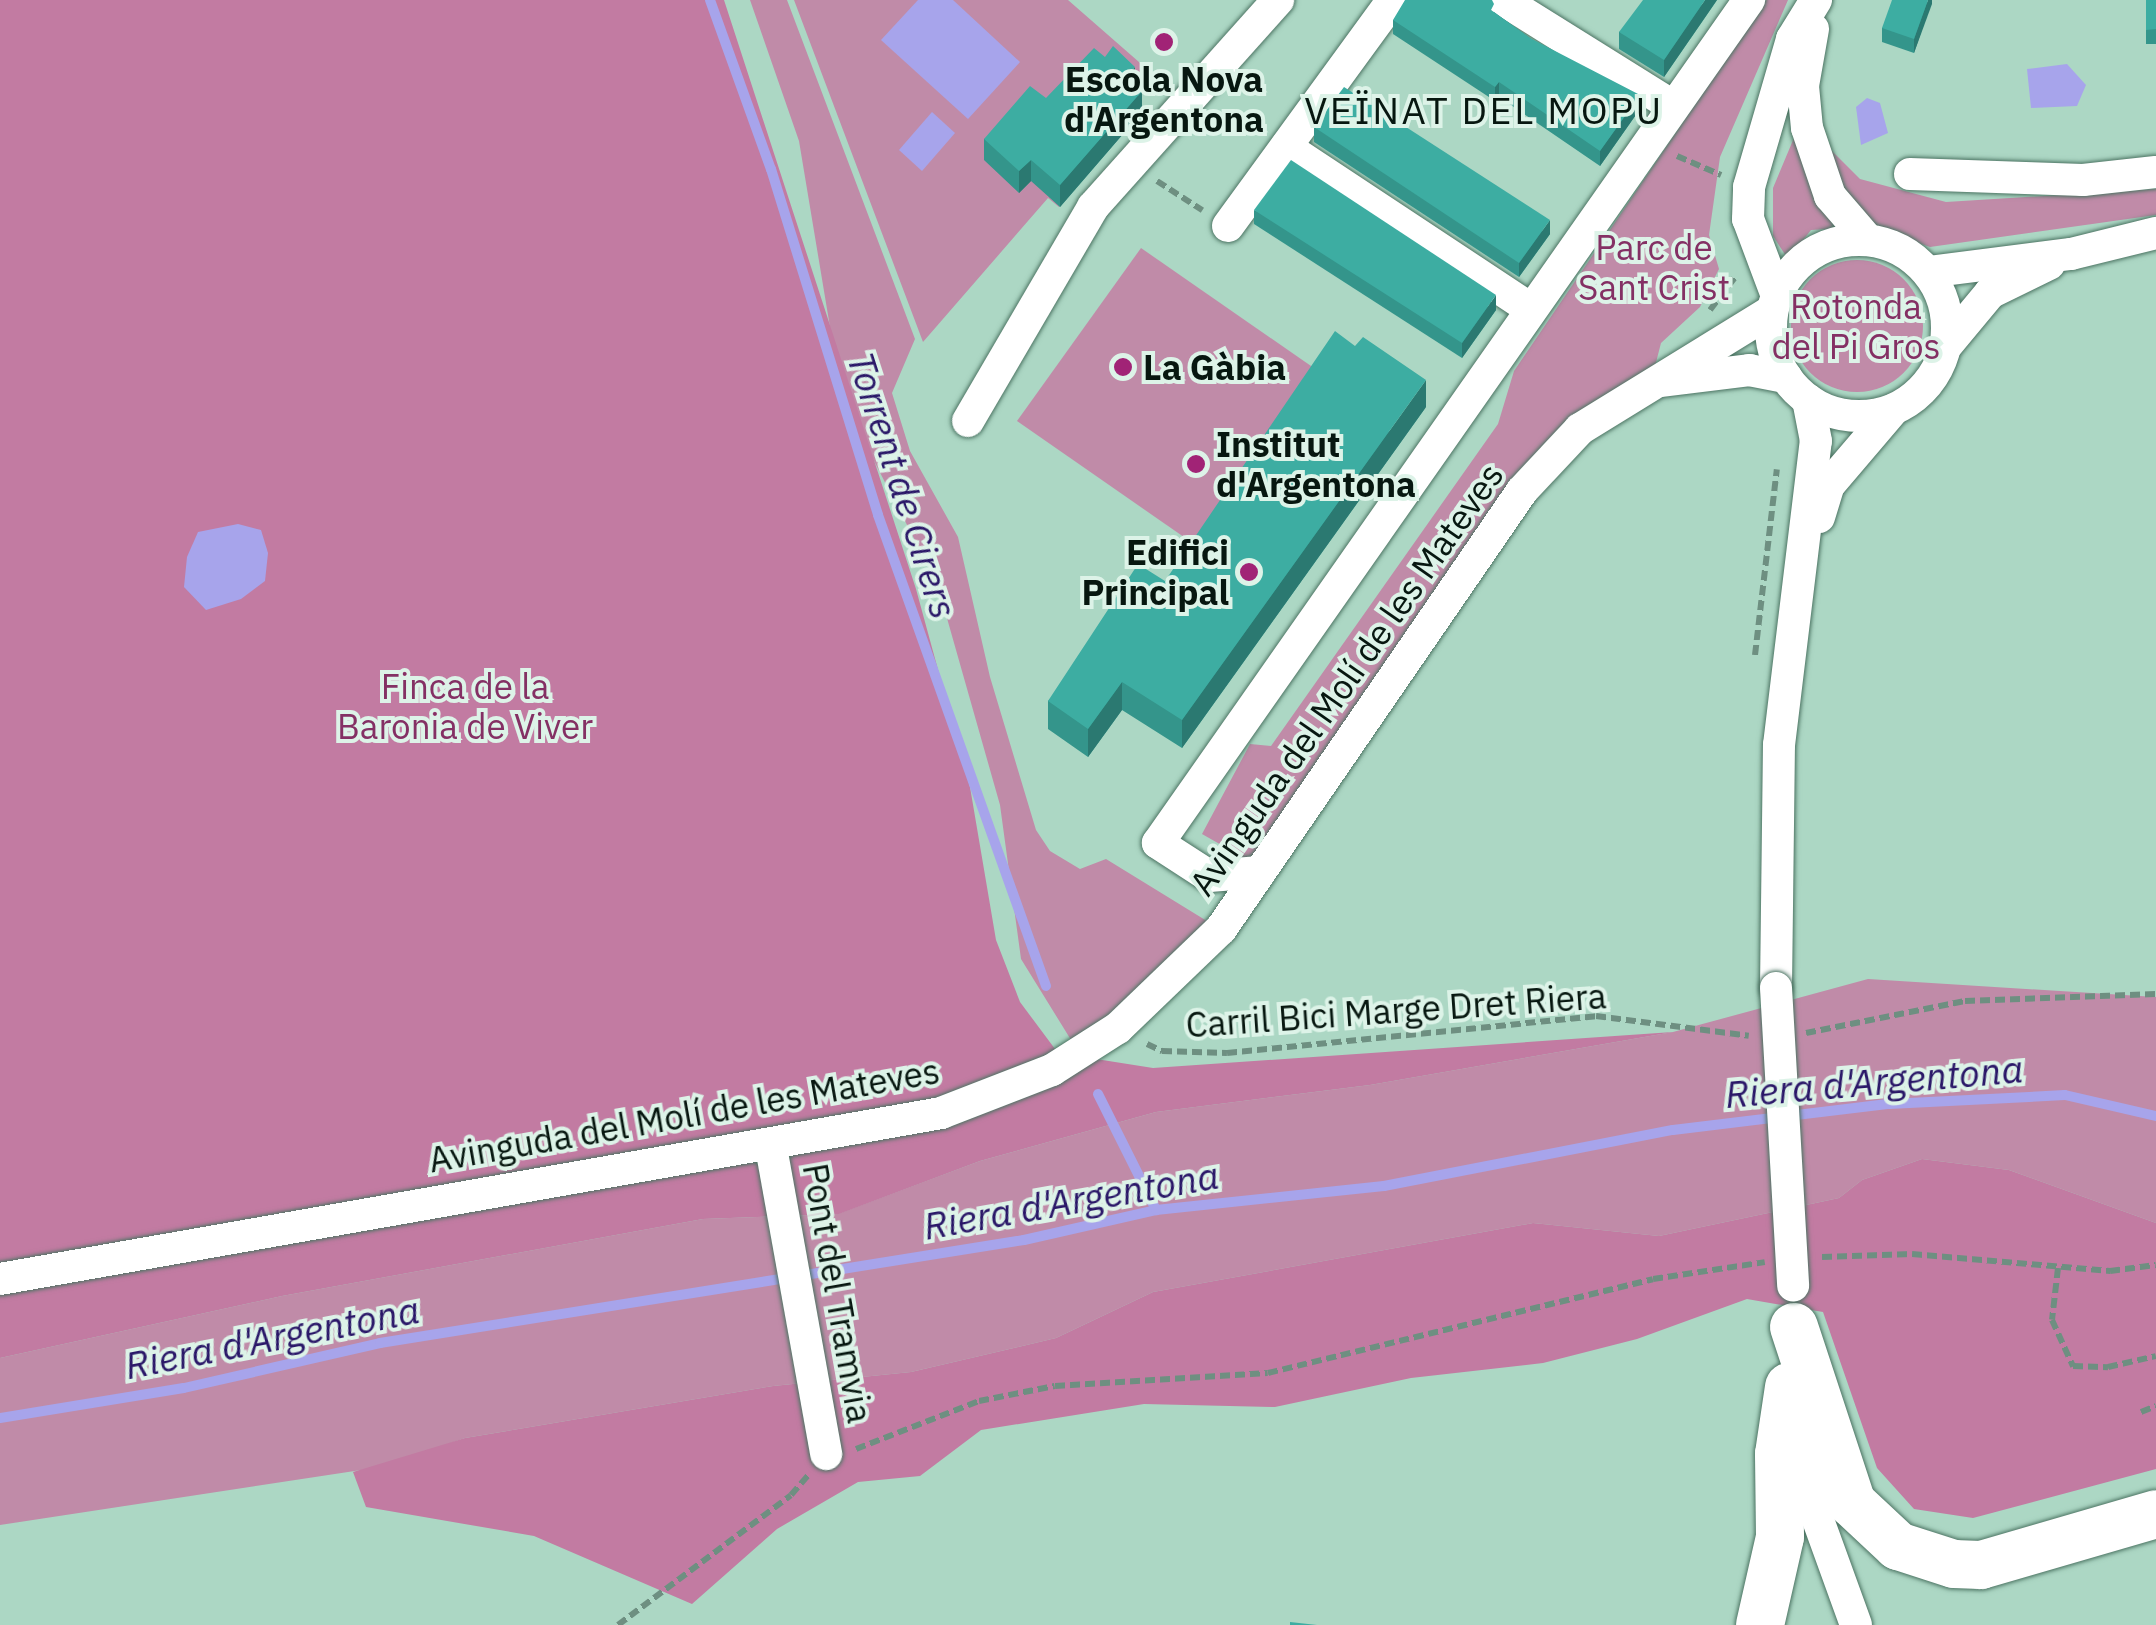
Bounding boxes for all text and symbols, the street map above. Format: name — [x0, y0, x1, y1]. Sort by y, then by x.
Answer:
marker: Escola Nova d'Argentona — [1153, 31, 1175, 53]
place label: Escola Nova d'Argentona — [1064, 58, 1264, 140]
district label: VEÏNAT DEL MOPU — [1304, 87, 1664, 133]
park label: Parc de Sant Crist — [1578, 226, 1730, 308]
park label: Rotonda del Pi Gros — [1771, 285, 1941, 367]
water label: Torrent de Cirers — [838, 346, 968, 624]
place label: La Gàbia — [1143, 346, 1286, 388]
marker: La Gàbia — [1112, 356, 1134, 378]
place label: Institut d'Argentona — [1216, 423, 1416, 505]
marker: Institut d'Argentona — [1185, 453, 1207, 475]
street label: Avinguda del Molí de les Mateves — [1180, 455, 1512, 903]
place label: Edifici Principal — [1081, 531, 1229, 613]
marker: Edifici Principal — [1238, 561, 1260, 583]
park label: Finca de la Baronia de Viver — [337, 665, 593, 747]
street label: Carril Bici Marge Dret Riera — [1184, 974, 1608, 1046]
water label: Riera d'Argentona — [1723, 1045, 2025, 1117]
street label: Avinguda del Molí de les Mateves — [425, 1049, 943, 1181]
water label: Riera d'Argentona — [920, 1152, 1222, 1248]
street label: Pont del Tramvia — [795, 1160, 881, 1426]
water label: Riera d'Argentona — [121, 1286, 423, 1388]

